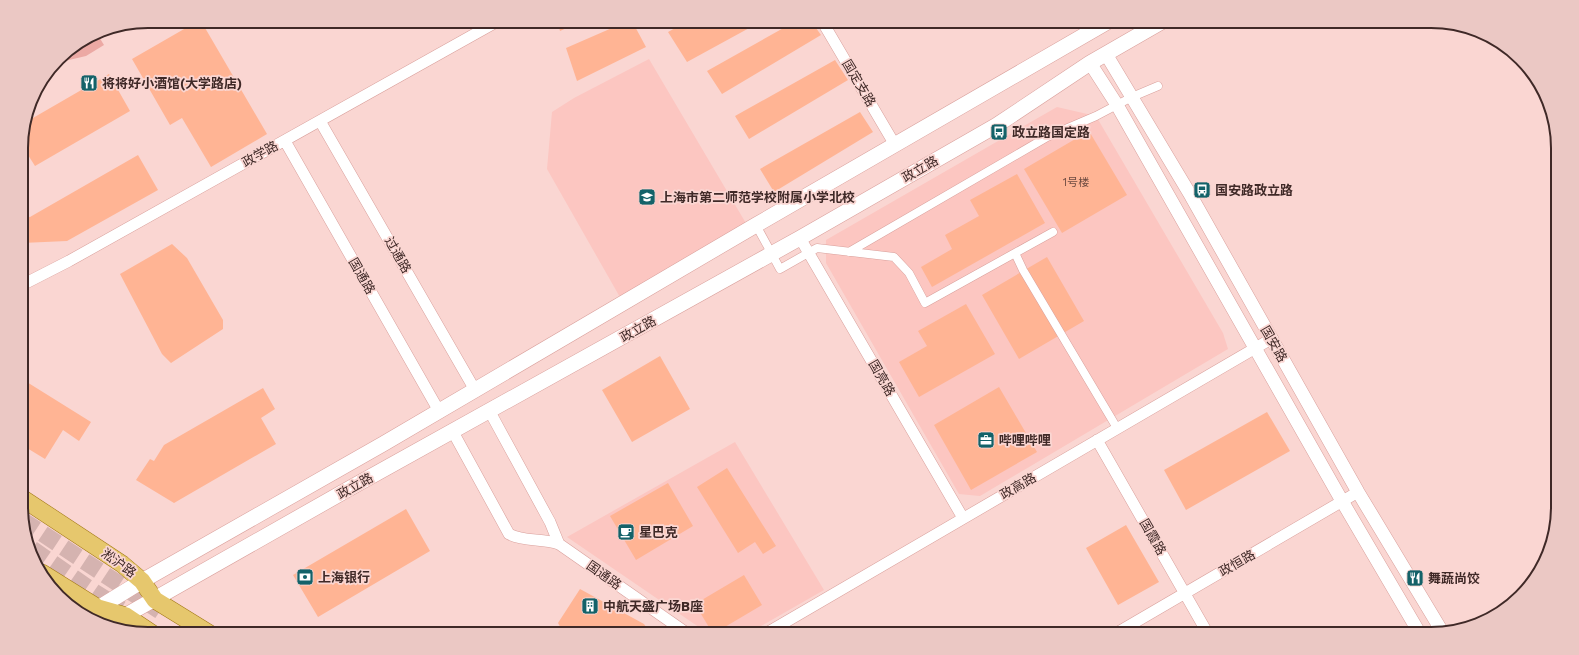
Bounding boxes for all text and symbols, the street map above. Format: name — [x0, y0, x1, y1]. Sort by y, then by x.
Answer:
street label: 国定支路 — [839, 57, 879, 109]
restaurant icon: 将将好小酒馆(大学路店) — [79, 73, 99, 93]
place label: 将将好小酒馆(大学路店) — [102, 76, 242, 91]
bus stop icon: 政立路国定路 — [989, 122, 1009, 142]
place label: 政立路国定路 — [1012, 125, 1090, 140]
street label: 政学路 — [239, 138, 281, 170]
street label: 政立路 — [899, 153, 941, 185]
house number: 1号楼 — [1063, 176, 1089, 189]
bus stop icon: 国安路政立路 — [1192, 180, 1212, 200]
place label: 国安路政立路 — [1215, 183, 1293, 198]
school or university icon: 上海市第二师范学校附属小学北校 — [637, 187, 657, 207]
place label: 上海市第二师范学校附属小学北校 — [660, 190, 855, 205]
street label: 过通路 — [382, 234, 414, 276]
street label: 国通路 — [346, 255, 378, 297]
street label: 政立路 — [617, 313, 659, 345]
street label: 国安路 — [1258, 323, 1290, 365]
street label: 国亮路 — [866, 357, 898, 399]
office icon: 哔哩哔哩 — [976, 430, 996, 450]
place label: 哔哩哔哩 — [999, 433, 1051, 448]
street label: 政立路 — [334, 470, 376, 502]
street label: 政高路 — [997, 470, 1039, 502]
street label: 国霞路 — [1137, 516, 1169, 558]
cafe icon: 星巴克 — [616, 522, 636, 542]
place label: 星巴克 — [639, 525, 678, 540]
street label: 淞沪路 — [99, 545, 139, 581]
street label: 政恒路 — [1216, 547, 1258, 579]
street label: 国通路 — [584, 558, 624, 592]
bank icon: 上海银行 — [295, 567, 315, 587]
restaurant icon: 舞蔬尚饺 — [1405, 568, 1425, 588]
place label: 上海银行 — [318, 570, 370, 585]
place label: 舞蔬尚饺 — [1428, 571, 1480, 586]
building icon: 中航天盛广场B座 — [580, 596, 600, 616]
place label: 中航天盛广场B座 — [603, 599, 703, 614]

